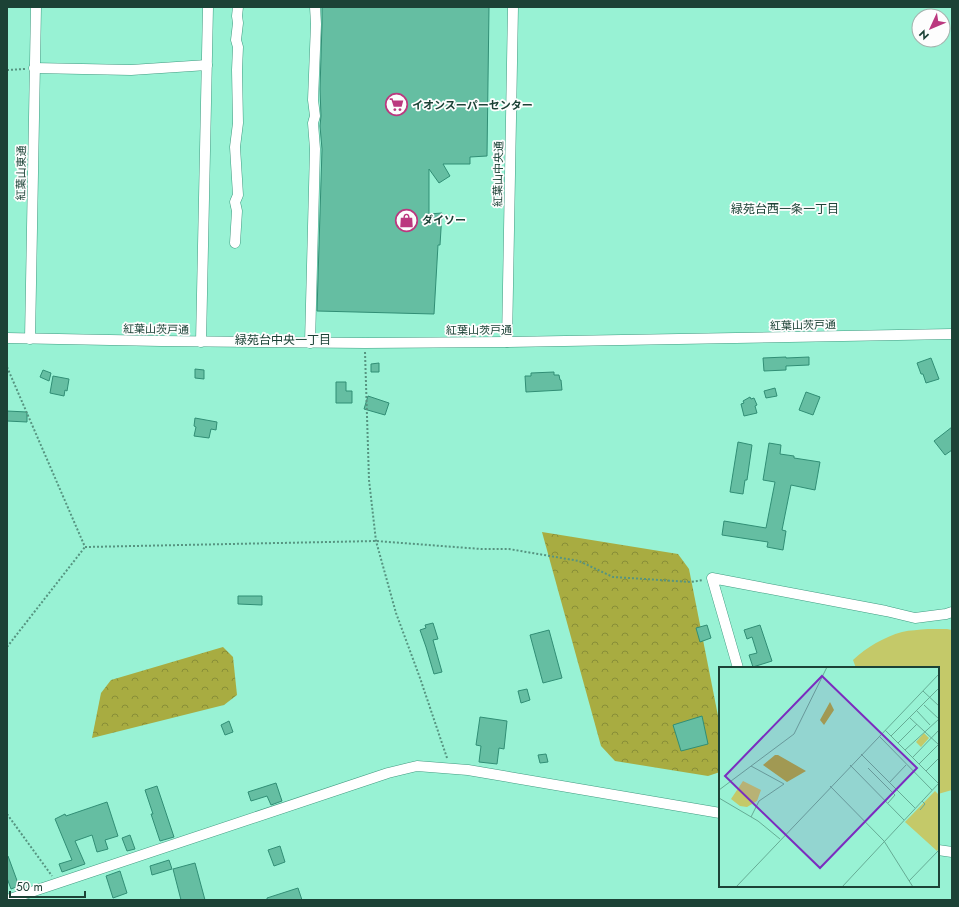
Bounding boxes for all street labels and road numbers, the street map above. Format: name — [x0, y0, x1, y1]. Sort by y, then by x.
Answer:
street label: 紅葉山中央通 — [489, 141, 507, 207]
street label: 紅葉山東通 — [13, 145, 29, 201]
street label: 紅葉山茨戸通 — [770, 316, 836, 334]
street label: 紅葉山茨戸通 — [123, 320, 189, 338]
street label: 紅葉山茨戸通 — [446, 322, 512, 338]

